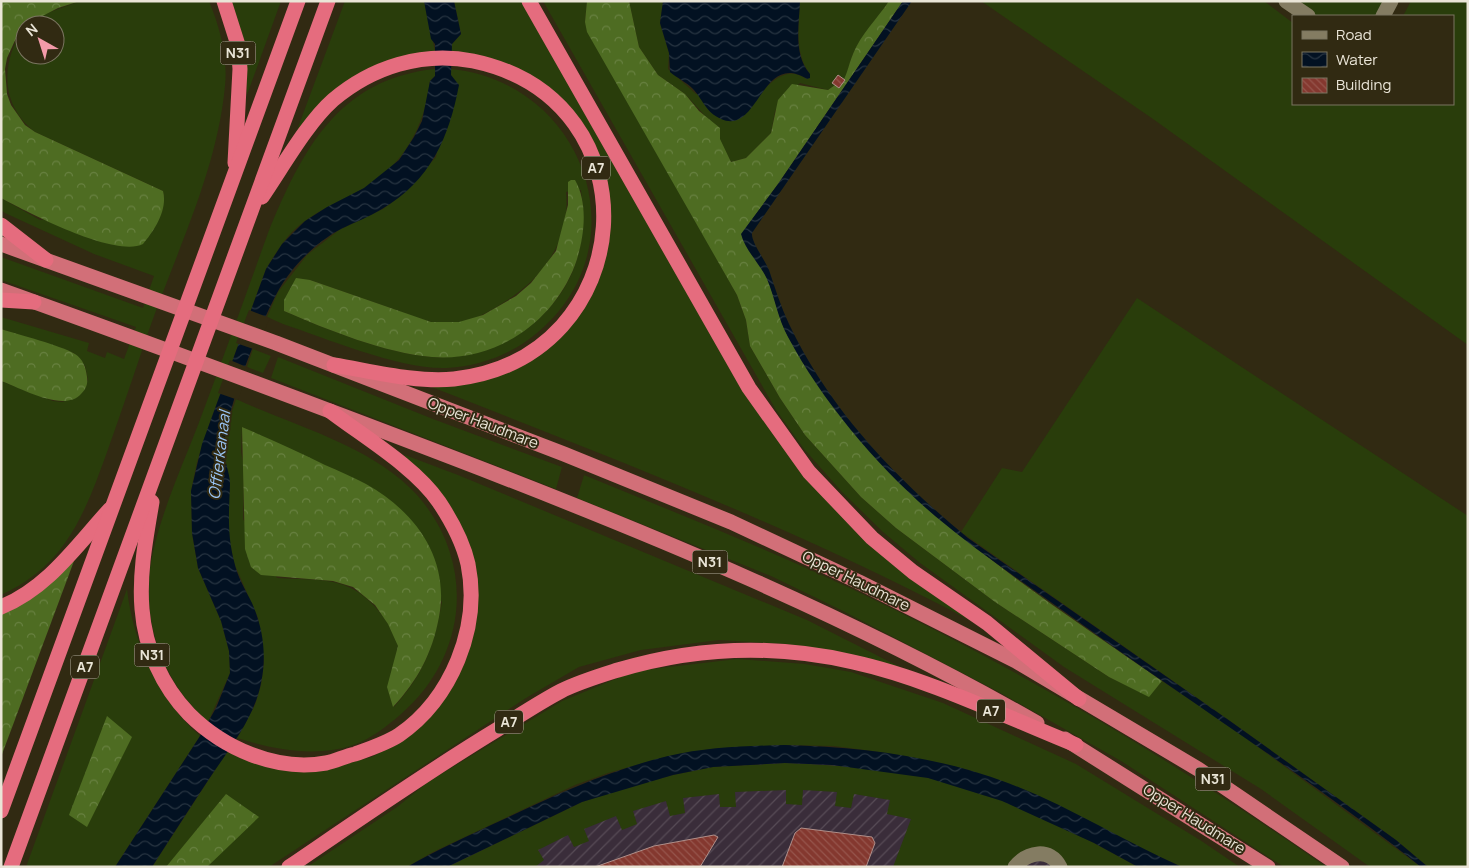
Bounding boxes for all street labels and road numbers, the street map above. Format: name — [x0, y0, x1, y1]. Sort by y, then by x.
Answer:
road number: N31 — [220, 42, 256, 64]
road number: A7 — [582, 156, 610, 180]
street label: Opper Haudmare — [425, 392, 542, 453]
street label: Opper Haudmare — [799, 545, 914, 616]
road number: N31 — [692, 550, 728, 574]
road number: N31 — [134, 644, 170, 666]
road number: A7 — [71, 656, 99, 679]
road number: A7 — [977, 699, 1005, 722]
road number: A7 — [495, 710, 523, 734]
road number: N31 — [1196, 768, 1230, 791]
street label: Opper Haudmare — [1139, 779, 1250, 859]

